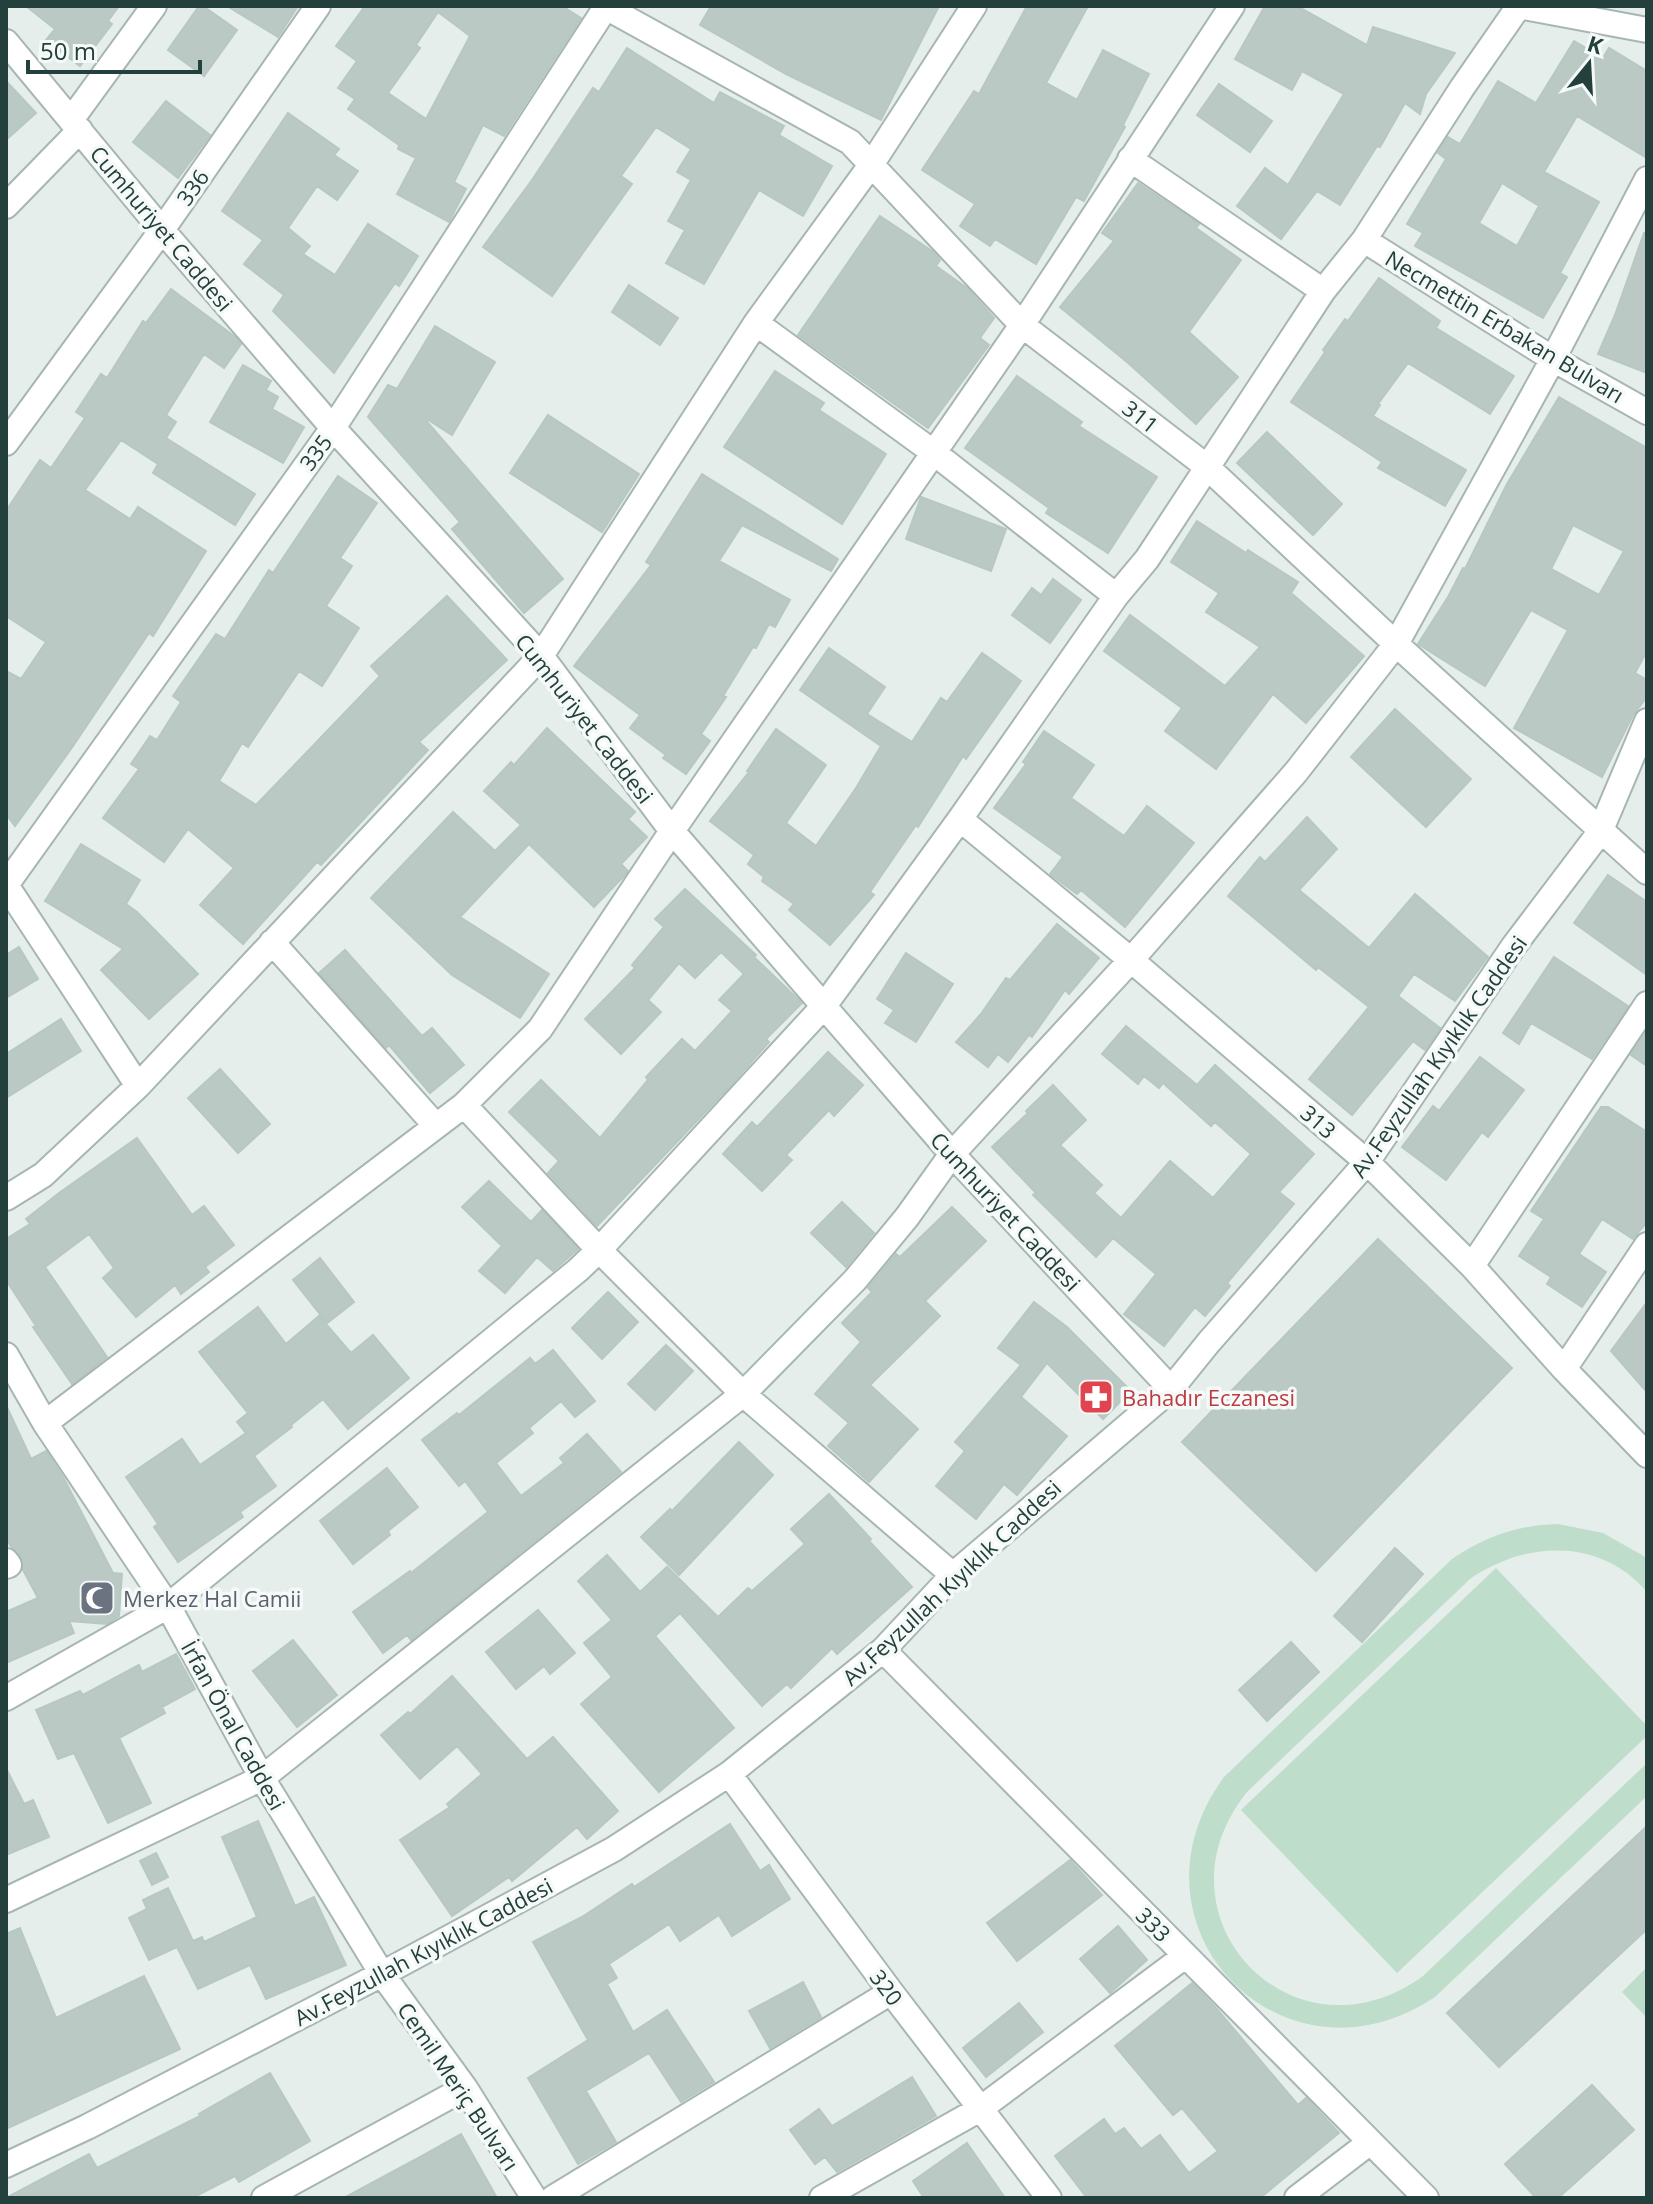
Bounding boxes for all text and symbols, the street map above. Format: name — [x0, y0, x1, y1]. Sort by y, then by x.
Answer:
scale bar — [28, 24, 200, 74]
north arrow — [1549, 24, 1629, 104]
text: K — [1584, 28, 1607, 61]
text: 50 m — [40, 34, 96, 67]
street label: Cumhuriyet Caddesi — [84, 139, 240, 317]
street label: 336 — [169, 163, 215, 211]
street label: Necmettin Erbakan Bulvarı — [1380, 243, 1630, 409]
street label: 311 — [1117, 393, 1165, 439]
street label: 335 — [292, 428, 338, 476]
street label: Cumhuriyet Caddesi — [509, 627, 661, 809]
street label: Av.Feyzullah Kıyıklık Caddesi — [1343, 929, 1533, 1183]
street label: 313 — [1295, 1097, 1343, 1145]
street label: Cumhuriyet Caddesi — [924, 1125, 1088, 1297]
pharmacy icon: Bahadır Eczanesi — [1077, 1378, 1115, 1416]
place label: Bahadır Eczanesi — [1122, 1382, 1295, 1412]
street label: Av.Feyzullah Kıyıklık Caddesi — [835, 1473, 1067, 1691]
mosque icon: Merkez Hal Camii — [78, 1579, 116, 1617]
place label: Merkez Hal Camii — [123, 1583, 301, 1613]
street label: İrfan Önal Caddesi — [175, 1635, 293, 1815]
street label: Av.Feyzullah Kıyıklık Caddesi — [289, 1870, 557, 2032]
street label: 333 — [1130, 1900, 1178, 1948]
street label: 320 — [864, 1963, 910, 2011]
street label: Cemil Meriç Bulvarı — [391, 1996, 527, 2176]

